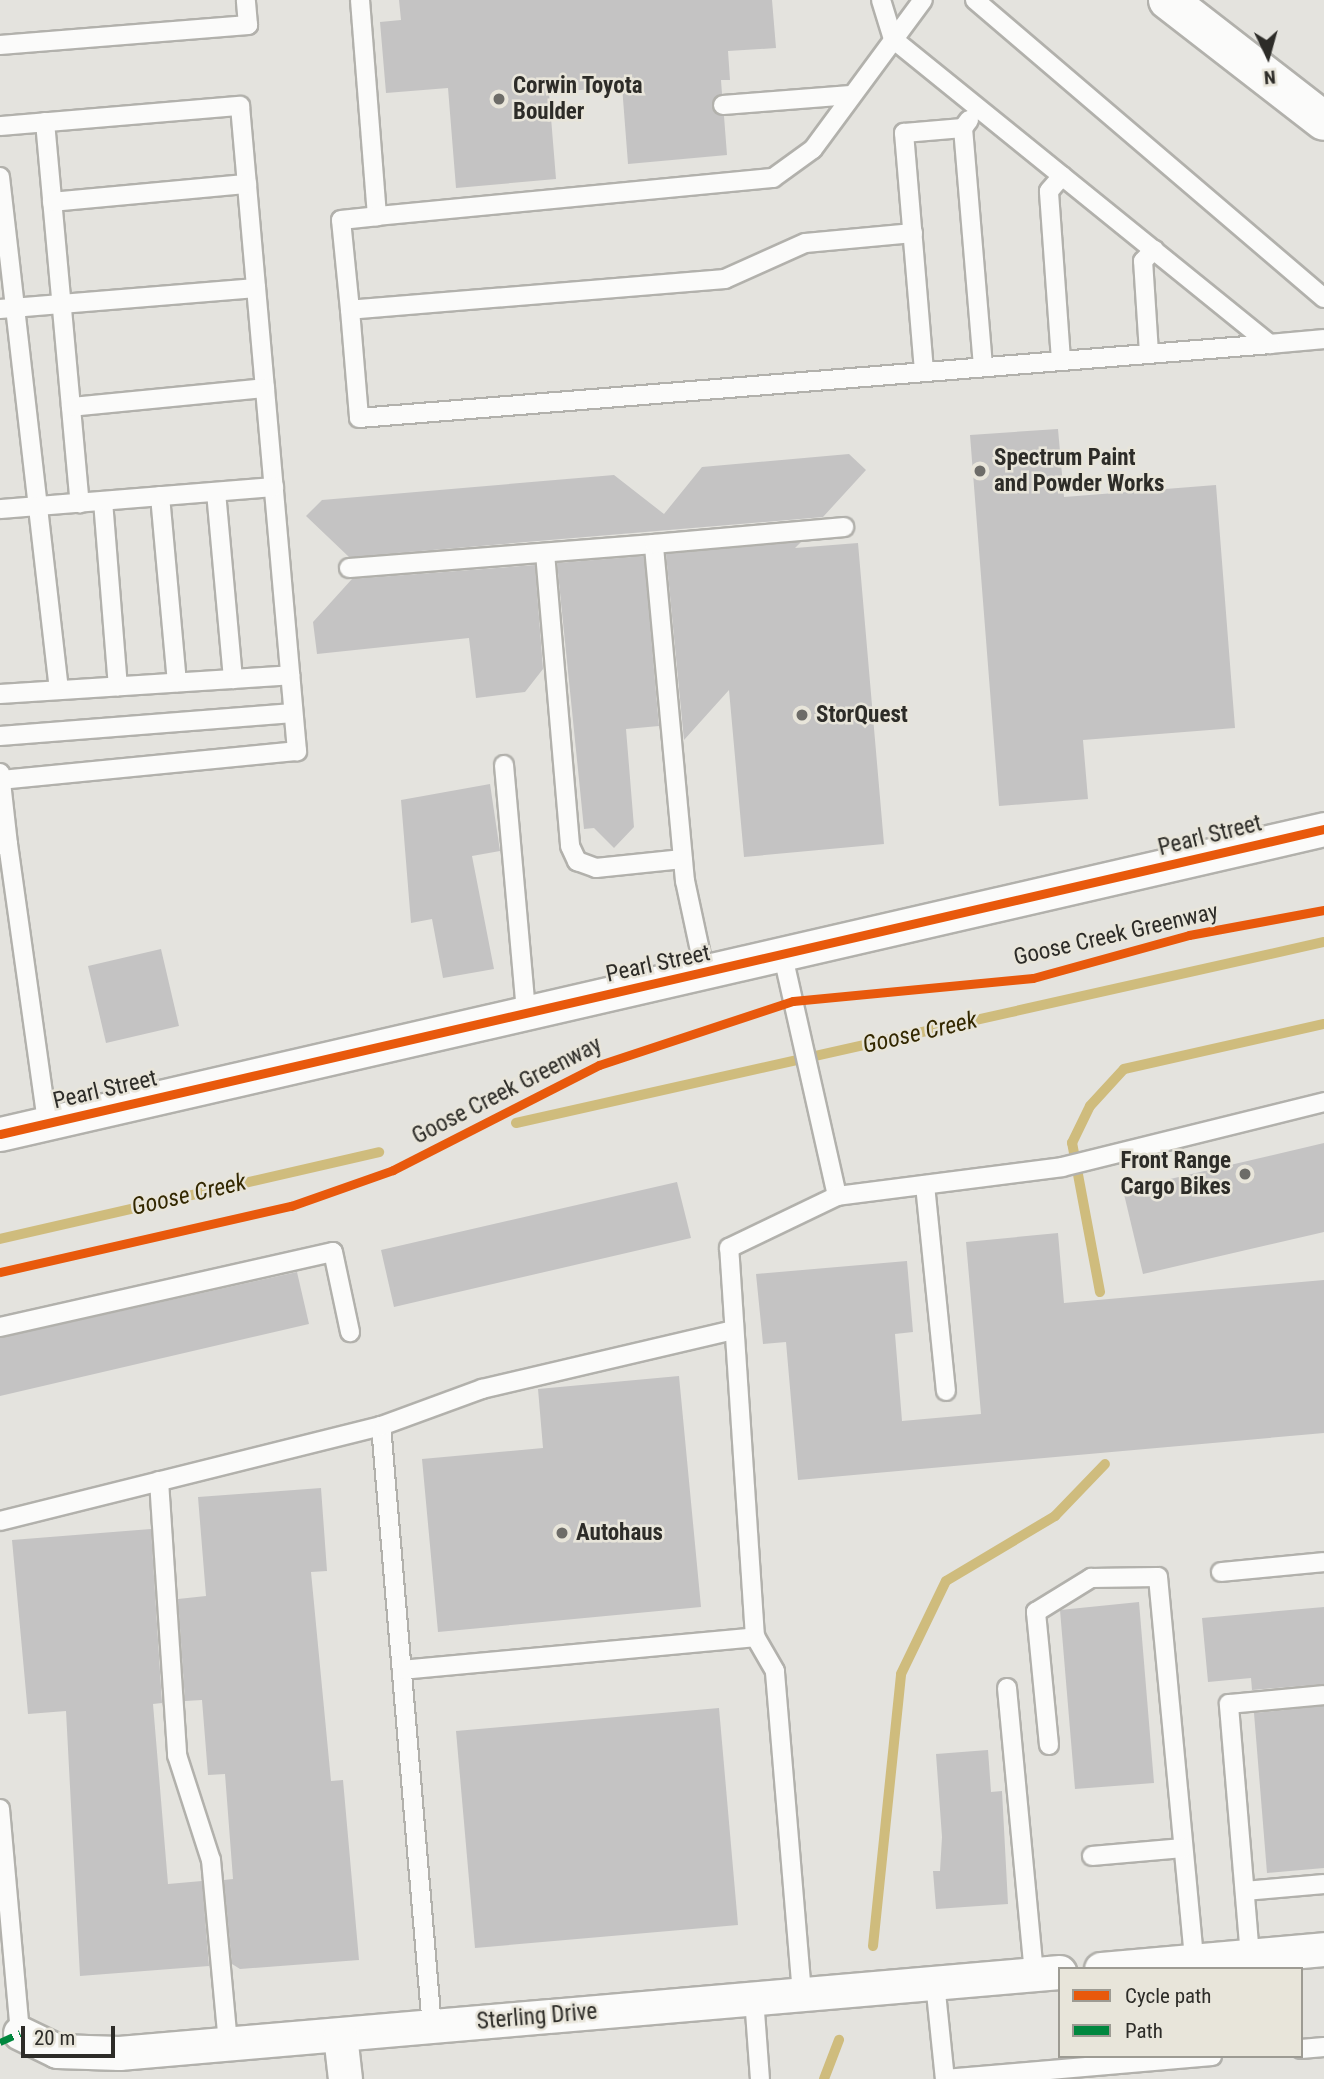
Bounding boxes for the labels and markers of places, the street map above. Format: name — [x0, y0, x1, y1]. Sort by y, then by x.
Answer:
place label: Corwin Toyota Boulder — [513, 72, 643, 126]
marker: Corwin Toyota Boulder — [491, 91, 507, 107]
place label: Spectrum Paint and Powder Works — [994, 444, 1165, 498]
marker: Spectrum Paint and Powder Works — [972, 463, 988, 479]
place label: StorQuest — [816, 701, 908, 729]
marker: StorQuest — [794, 707, 810, 723]
place label: Front Range Cargo Bikes — [1120, 1147, 1231, 1201]
marker: Front Range Cargo Bikes — [1237, 1166, 1253, 1182]
place label: Autohaus — [576, 1519, 663, 1547]
marker: Autohaus — [554, 1525, 570, 1541]

